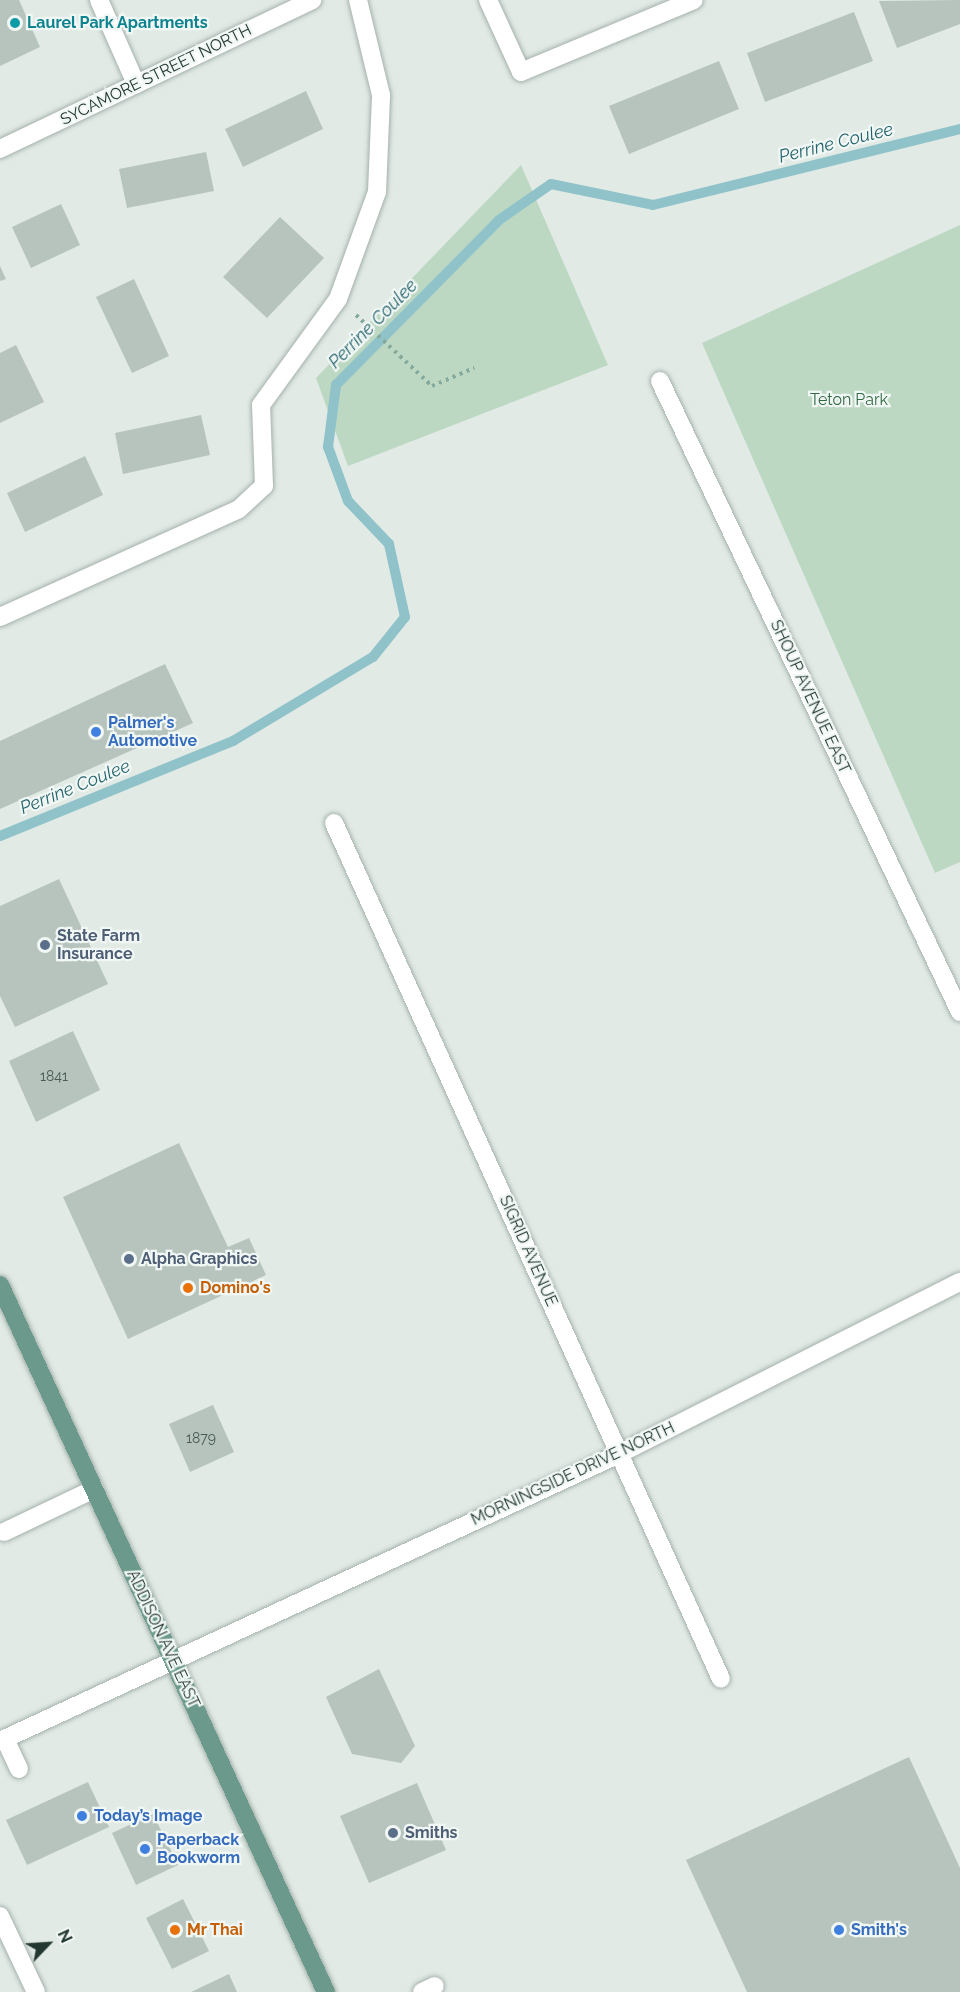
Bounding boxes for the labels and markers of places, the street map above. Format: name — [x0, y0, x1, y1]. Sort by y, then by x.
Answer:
place label: Laurel Park Apartments — [27, 13, 209, 33]
marker: Laurel Park Apartments — [8, 16, 22, 30]
place label: Palmer's Automotive — [108, 713, 197, 751]
marker: Palmer's Automotive — [89, 725, 103, 739]
place label: State Farm Insurance — [57, 926, 140, 964]
marker: State Farm Insurance — [38, 938, 52, 952]
place label: Alpha Graphics — [141, 1249, 257, 1269]
marker: Alpha Graphics — [122, 1252, 136, 1266]
place label: Domino's — [200, 1278, 271, 1298]
marker: Domino's — [181, 1281, 195, 1295]
place label: Today’s Image — [94, 1806, 202, 1826]
marker: Today’s Image — [75, 1809, 89, 1823]
place label: Smiths — [405, 1823, 457, 1843]
marker: Smiths — [386, 1826, 400, 1840]
place label: Paperback Bookworm — [157, 1830, 240, 1868]
marker: Paperback Bookworm — [138, 1842, 152, 1856]
place label: Mr Thai — [187, 1920, 244, 1940]
place label: Smith's — [851, 1920, 907, 1940]
marker: Mr Thai — [168, 1923, 182, 1937]
marker: Smith's — [832, 1923, 846, 1937]

